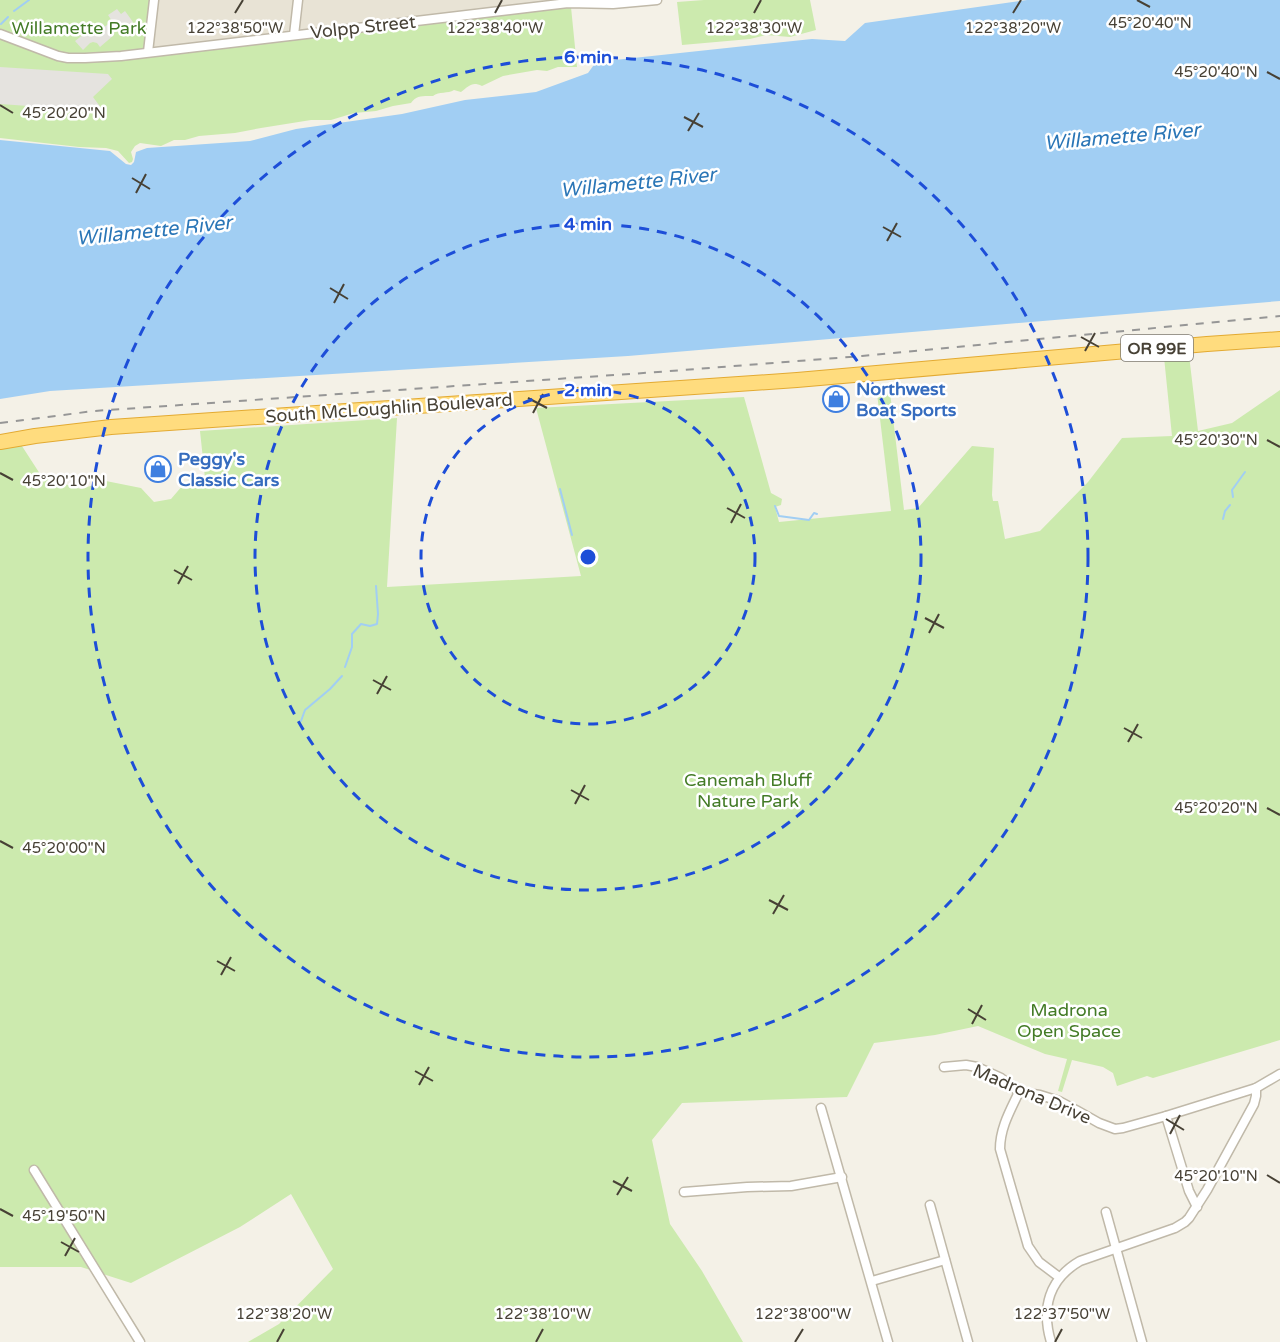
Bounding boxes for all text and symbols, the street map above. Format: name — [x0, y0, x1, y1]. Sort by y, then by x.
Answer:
street label: Volpp Street — [309, 11, 417, 43]
text: 45°20'40"N — [1108, 14, 1192, 32]
park label: Willamette Park — [11, 17, 147, 39]
text: 122°38'50"W — [187, 19, 283, 37]
text: 122°38'40"W — [447, 19, 543, 37]
text: 122°38'30"W — [706, 19, 802, 37]
text: 122°38'20"W — [965, 19, 1061, 37]
text: 6 min — [564, 46, 612, 68]
text: 45°20'40"N — [1174, 63, 1258, 81]
text: 45°20'20"N — [22, 104, 106, 122]
water label: Willamette River — [1043, 118, 1203, 156]
water label: Willamette River — [559, 163, 719, 203]
water label: Willamette River — [75, 211, 235, 251]
text: 4 min — [564, 213, 612, 235]
road number: OR 99E — [1121, 335, 1193, 361]
place label: Northwest Boat Sports — [856, 378, 957, 421]
text: 2 min — [564, 379, 612, 401]
shop icon: Northwest Boat Sports — [821, 384, 851, 414]
street label: South McLoughlin Boulevard — [265, 388, 513, 428]
text: 45°20'30"N — [1174, 431, 1258, 449]
place label: Peggy's Classic Cars — [178, 448, 280, 491]
shop icon: Peggy's Classic Cars — [143, 454, 173, 484]
text: 45°20'10"N — [22, 472, 106, 490]
centre of rings — [578, 547, 598, 567]
park label: Canemah Bluff Nature Park — [684, 769, 812, 812]
text: 45°20'20"N — [1174, 799, 1258, 817]
text: 45°20'00"N — [22, 839, 106, 857]
park label: Madrona Open Space — [1017, 999, 1121, 1042]
street label: Madrona Drive — [969, 1059, 1095, 1129]
text: 45°20'10"N — [1174, 1167, 1258, 1185]
text: 45°19'50"N — [22, 1207, 106, 1225]
text: 122°38'20"W — [236, 1305, 332, 1323]
text: 122°38'10"W — [495, 1305, 591, 1323]
text: 122°38'00"W — [755, 1305, 851, 1323]
text: 122°37'50"W — [1014, 1305, 1110, 1323]

